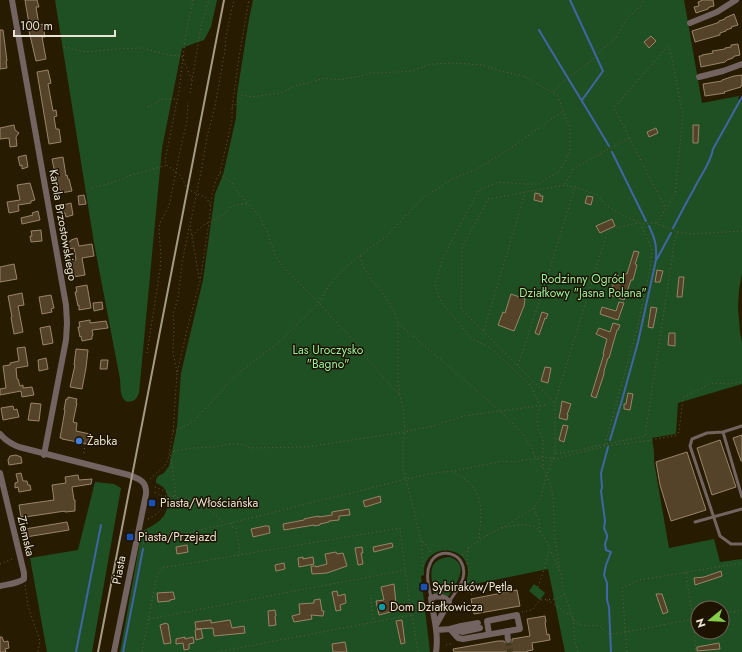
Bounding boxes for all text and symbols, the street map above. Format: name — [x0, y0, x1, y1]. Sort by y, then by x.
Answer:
scale bar — [14, 12, 115, 38]
text: 100 m — [20, 17, 53, 35]
street label: Karola Brzostowskiego — [44, 168, 82, 283]
park label: Rodzinny Ogród Działkowy "Jasna Polana" — [519, 270, 647, 302]
park label: Las Uroczysko "Bagno" — [293, 341, 364, 373]
place label: Żabka — [87, 432, 117, 450]
marker: Żabka — [74, 436, 84, 446]
place label: Piasta/Włościańska — [160, 494, 259, 512]
marker: Piasta/Włościańska — [147, 498, 157, 508]
street label: Ziemska — [13, 514, 39, 558]
place label: Piasta/Przejazd — [138, 528, 217, 546]
marker: Piasta/Przejazd — [125, 532, 135, 542]
street label: Piasta — [107, 554, 131, 586]
place label: Sybiraków/Pętla — [432, 578, 513, 596]
marker: Sybiraków/Pętla — [419, 582, 429, 592]
place label: Dom Działkowicza — [390, 598, 483, 616]
north arrow — [690, 600, 730, 640]
marker: Dom Działkowicza — [377, 602, 387, 612]
text: N — [692, 616, 709, 630]

